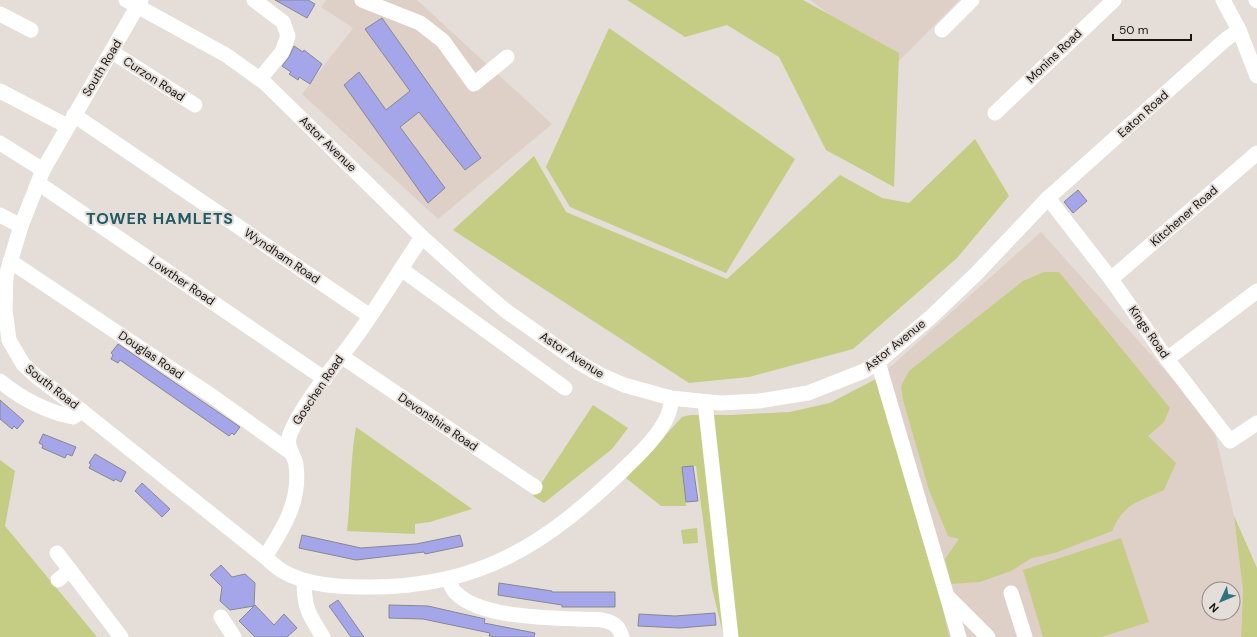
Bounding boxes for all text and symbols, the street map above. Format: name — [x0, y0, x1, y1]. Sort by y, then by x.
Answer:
scale bar — [1113, 16, 1191, 42]
text: 50 m — [1119, 22, 1148, 38]
street label: Monins Road — [1023, 26, 1085, 86]
street label: South Road — [79, 37, 125, 99]
street label: Curzon Road — [120, 53, 188, 105]
street label: Eaton Road — [1114, 87, 1172, 141]
street label: Astor Avenue — [296, 113, 360, 176]
street label: Kitchener Road — [1147, 182, 1221, 250]
district label: TOWER HAMLETS — [86, 208, 234, 229]
street label: Wyndham Road — [241, 225, 323, 287]
street label: Lowther Road — [146, 253, 218, 309]
street label: Kings Road — [1125, 303, 1173, 361]
street label: Astor Avenue — [861, 315, 929, 374]
street label: Douglas Road — [115, 327, 187, 383]
street label: Astor Avenue — [537, 328, 607, 382]
street label: Goschen Road — [289, 352, 347, 428]
street label: South Road — [22, 361, 82, 413]
street label: Devonshire Road — [395, 389, 481, 455]
north arrow — [1201, 581, 1241, 621]
text: N — [1206, 600, 1222, 616]

